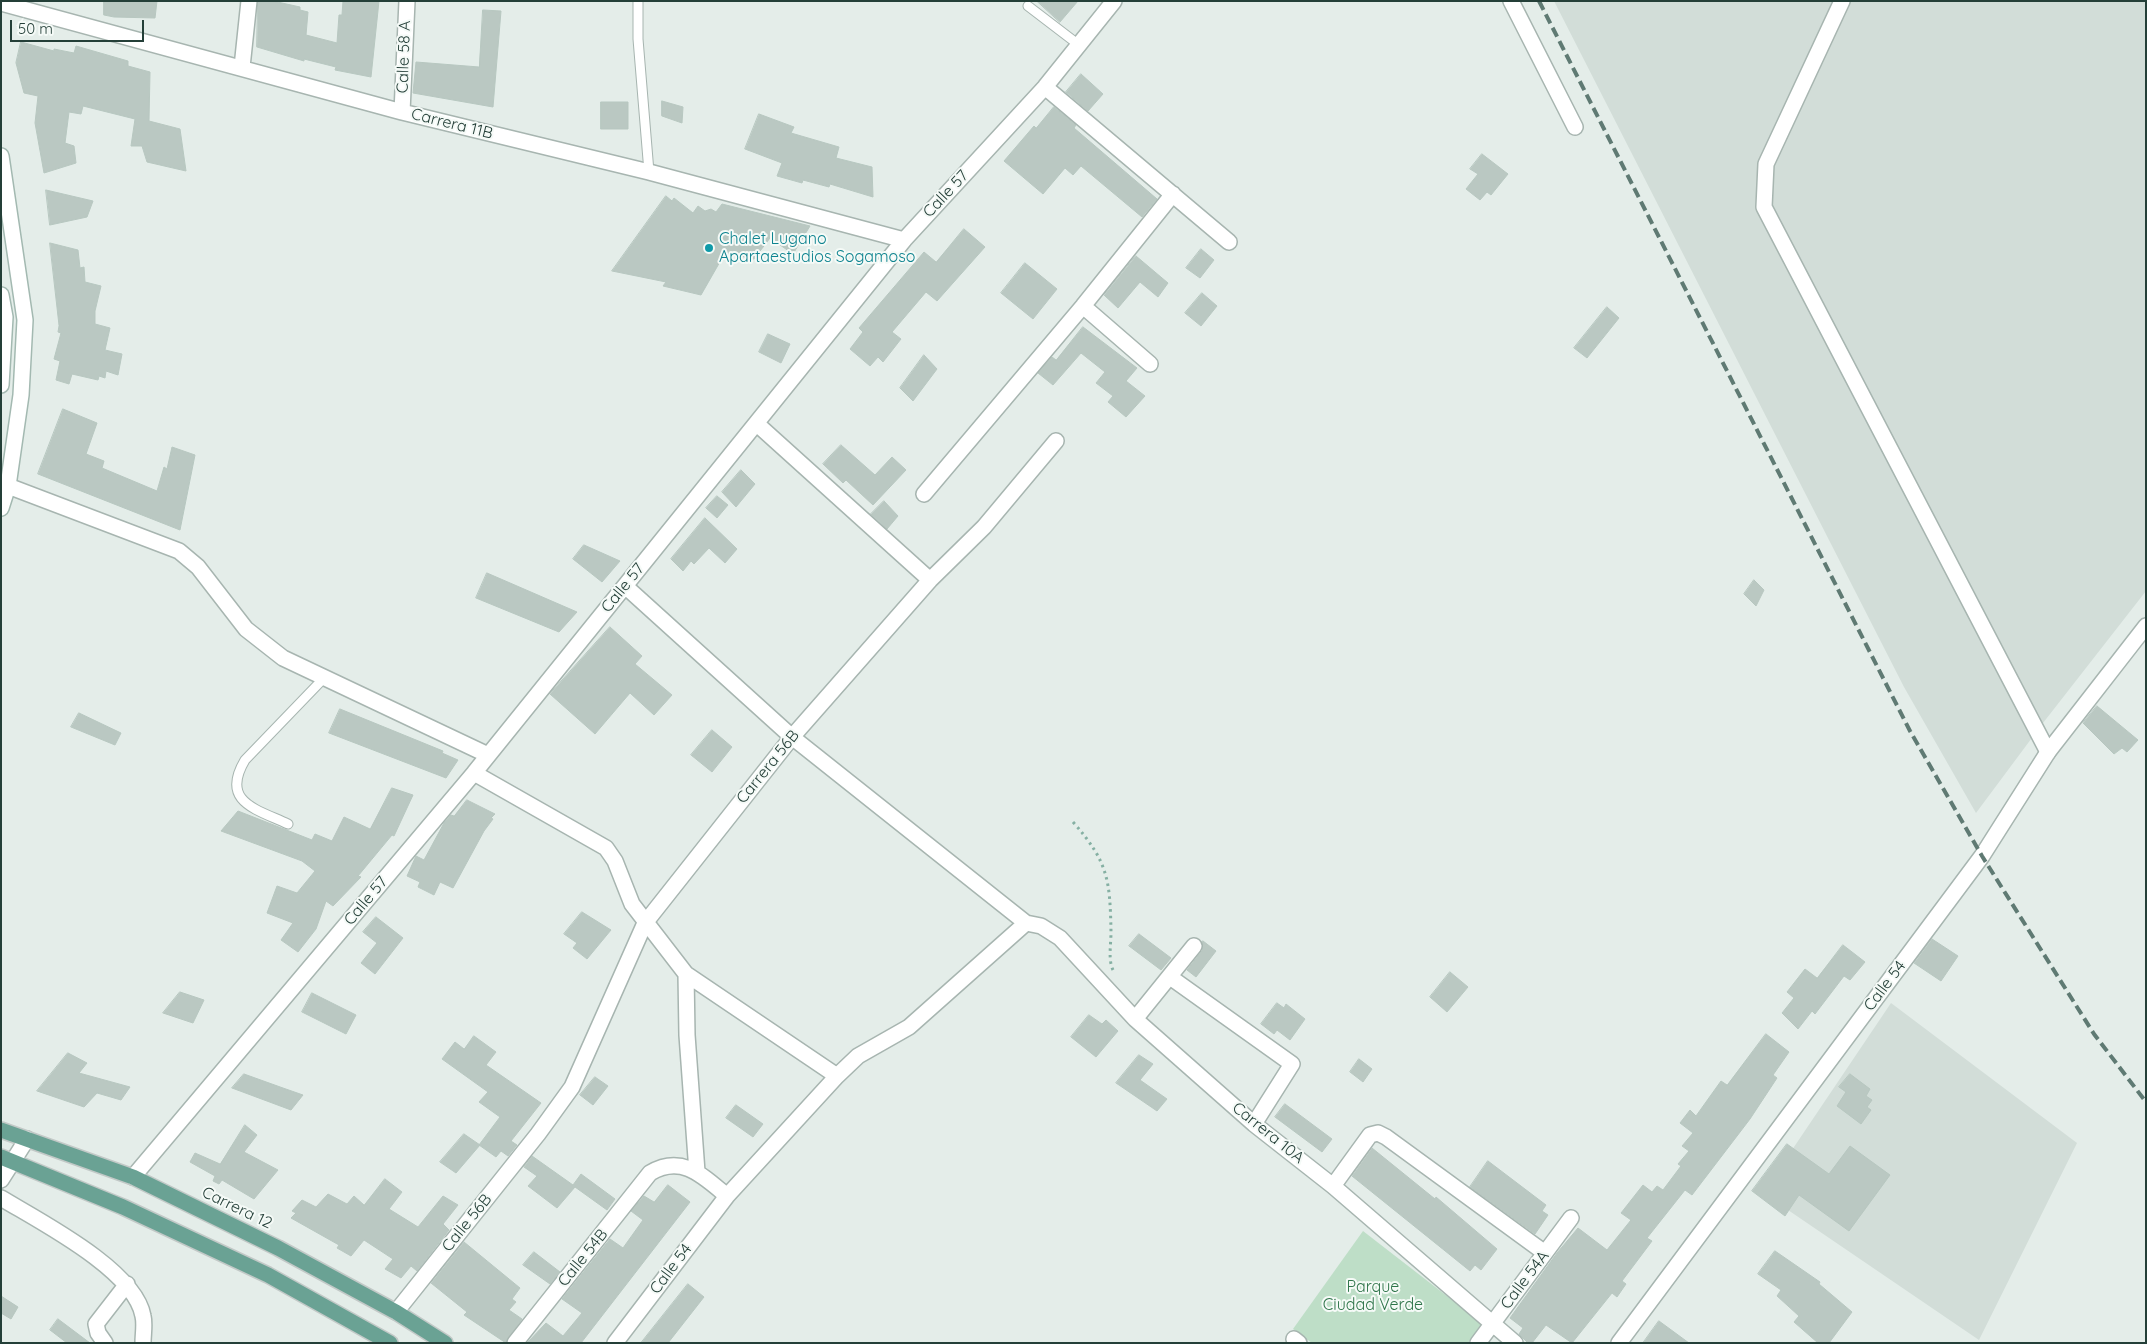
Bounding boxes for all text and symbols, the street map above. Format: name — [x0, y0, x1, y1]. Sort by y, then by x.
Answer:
scale bar — [12, 10, 146, 42]
text: 50 m — [18, 19, 53, 38]
street label: Calle 58 A — [393, 20, 415, 94]
street label: Carrera 11B — [409, 105, 495, 143]
street label: Calle 57 — [919, 166, 973, 222]
place label: Chalet Lugano Apartaestudios Sogamoso — [719, 229, 915, 267]
marker: Chalet Lugano Apartaestudios Sogamoso — [703, 242, 715, 254]
street label: Calle 57 — [597, 560, 649, 616]
street label: Carrera 56B — [733, 726, 803, 808]
street label: Calle 57 — [340, 873, 392, 929]
street label: Calle 54 — [1860, 957, 1910, 1015]
street label: Carrera 10A — [1228, 1098, 1308, 1168]
street label: Carrera 12 — [199, 1183, 275, 1233]
street label: Calle 56B — [438, 1190, 496, 1256]
street label: Calle 54B — [554, 1225, 612, 1291]
street label: Calle 54 — [646, 1240, 696, 1298]
street label: Calle 54A — [1497, 1247, 1553, 1313]
park label: Parque Ciudad Verde — [1323, 1277, 1423, 1315]

